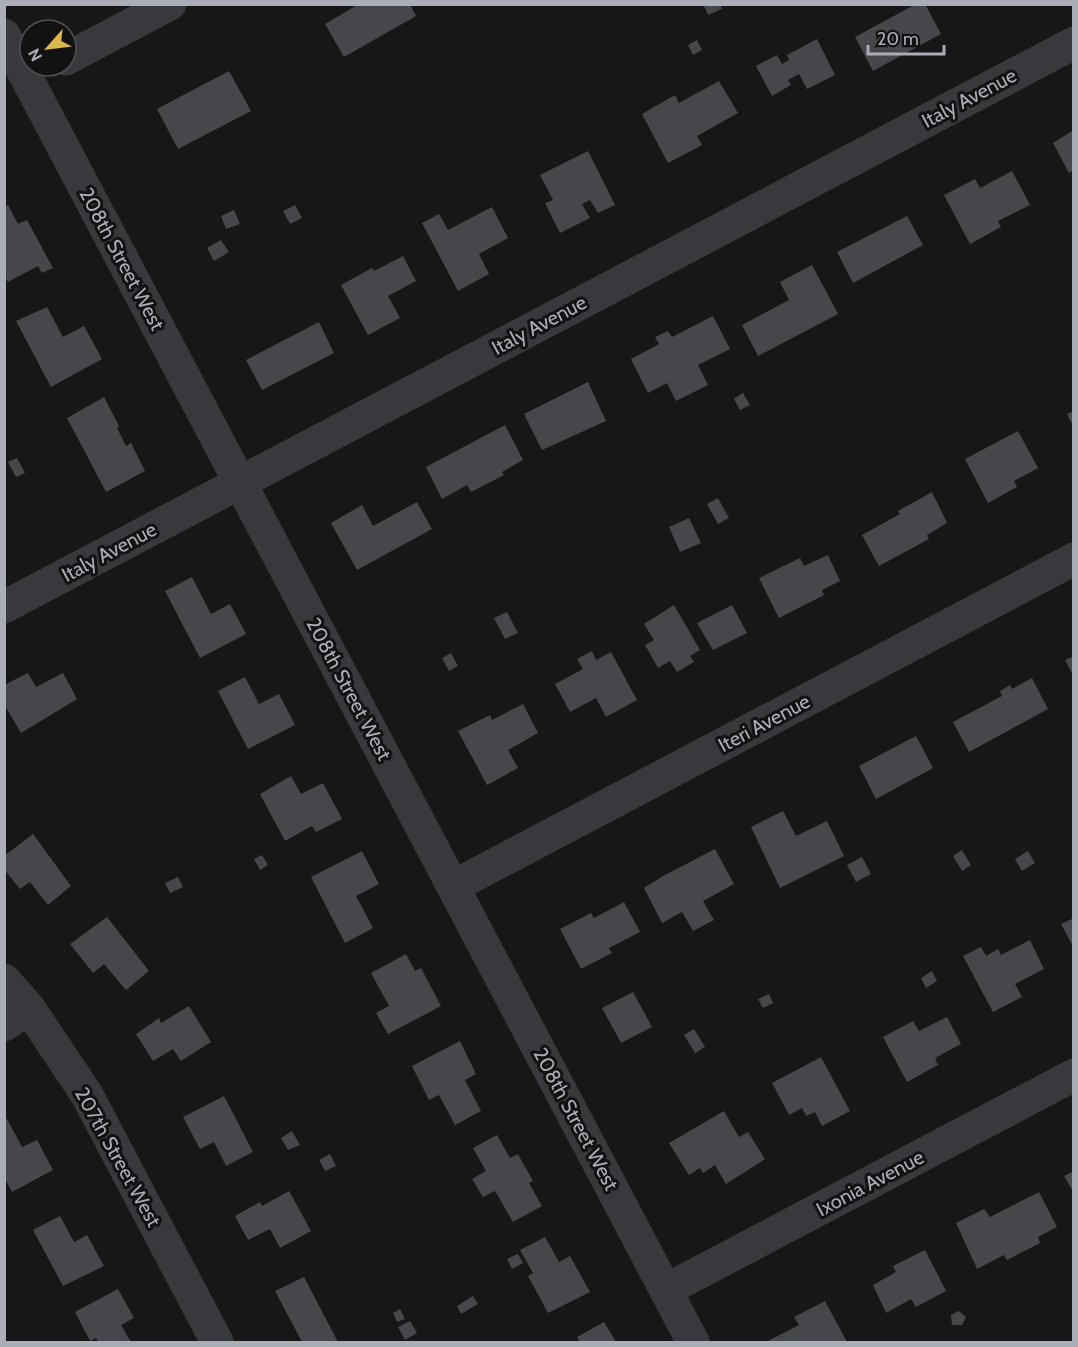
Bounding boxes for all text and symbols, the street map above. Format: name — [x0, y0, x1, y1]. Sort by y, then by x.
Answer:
north arrow — [18, 18, 78, 78]
scale bar — [868, 18, 944, 56]
text: 20 m — [877, 28, 919, 50]
text: N — [24, 45, 46, 64]
street label: Italy Avenue — [918, 63, 1020, 133]
street label: 208th Street West — [74, 184, 170, 335]
street label: Italy Avenue — [488, 290, 590, 360]
street label: Italy Avenue — [58, 517, 160, 587]
street label: 208th Street West — [301, 614, 397, 765]
street label: Iteri Avenue — [714, 689, 814, 757]
street label: 208th Street West — [528, 1044, 624, 1195]
street label: 207th Street West — [70, 1083, 166, 1231]
street label: Ixonia Avenue — [812, 1145, 928, 1221]

